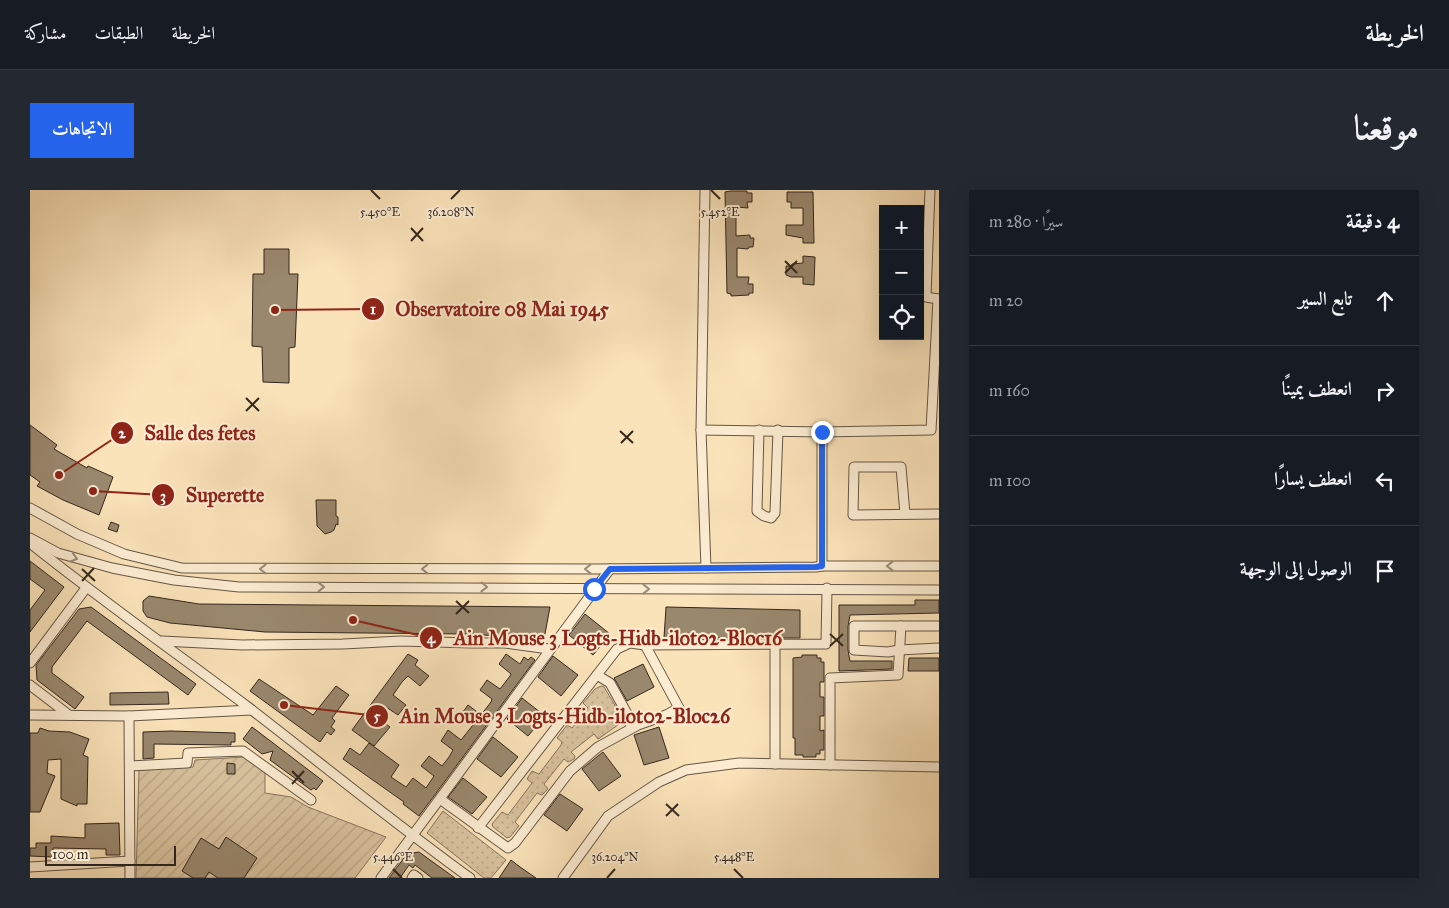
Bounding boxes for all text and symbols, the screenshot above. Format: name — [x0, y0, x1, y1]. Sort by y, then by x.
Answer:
text: الخريطة — [1366, 18, 1424, 48]
text: مشاركة — [25, 22, 66, 44]
text: الطبقات — [94, 22, 143, 44]
text: الخريطة — [171, 22, 215, 44]
button: الاتجاهات — [30, 103, 134, 158]
text: موقعنا — [1354, 106, 1419, 149]
text: 5.450°E — [360, 205, 400, 219]
text: 36.208°N — [427, 205, 475, 219]
text: 5.452°E — [701, 205, 740, 219]
map controls — [879, 205, 924, 340]
button: + — [879, 205, 924, 250]
text: 4 دقيقة — [1346, 208, 1399, 234]
text: سيرًا · 280 m — [989, 212, 1063, 231]
button: − — [879, 250, 924, 295]
text: تابع السير — [1298, 287, 1352, 310]
icon: ahead — [1371, 287, 1399, 315]
text: 20 m — [989, 291, 1023, 310]
callout: Observatoire 08 Mai 1945 — [360, 292, 619, 327]
button: locate — [879, 295, 924, 340]
text: Observatoire 08 Mai 1945 — [395, 297, 609, 322]
text: 1 — [370, 300, 376, 318]
text: انعطف يمينًا — [1282, 377, 1352, 400]
icon: right — [1371, 377, 1399, 405]
text: 160 m — [989, 381, 1030, 400]
callout: Salle des fetes — [109, 415, 265, 450]
text: Salle des fetes — [145, 421, 256, 445]
route end — [811, 421, 834, 444]
text: 2 — [118, 424, 126, 442]
text: انعطف يسارًا — [1274, 467, 1352, 490]
icon: left — [1371, 467, 1399, 495]
text: 100 m — [989, 471, 1031, 490]
callout: Superette — [151, 478, 274, 513]
text: Superette — [186, 483, 265, 508]
text: 3 — [160, 487, 166, 506]
one-way arrow — [70, 552, 78, 562]
text: الوصول إلى الوجهة — [1240, 557, 1352, 580]
icon: arrive — [1371, 557, 1399, 585]
one-way arrow — [886, 561, 894, 571]
one-way arrow — [259, 564, 266, 574]
one-way arrow — [421, 564, 429, 574]
one-way arrow — [584, 564, 592, 574]
route start — [583, 578, 606, 601]
one-way arrow — [318, 582, 326, 592]
one-way arrow — [480, 582, 488, 592]
one-way arrow — [643, 584, 651, 594]
callout: Ain Mouse 3 Logts-Hidb-ilot02-Bloc16 — [419, 620, 792, 655]
text: Ain Mouse 3 Logts-Hidb-ilot02-Bloc16 — [452, 626, 784, 651]
text: 4 — [427, 629, 436, 648]
callout: Ain Mouse 3 Logts-Hidb-ilot02-Bloc26 — [364, 698, 740, 733]
text: Ain Mouse 3 Logts-Hidb-ilot02-Bloc26 — [398, 704, 732, 729]
text: 5 — [374, 707, 381, 725]
scale bar — [45, 843, 176, 866]
text: 100 m — [52, 846, 89, 863]
text: 5.446°E — [373, 850, 414, 864]
text: 36.204°N — [591, 850, 639, 864]
text: 5.448°E — [714, 850, 755, 864]

